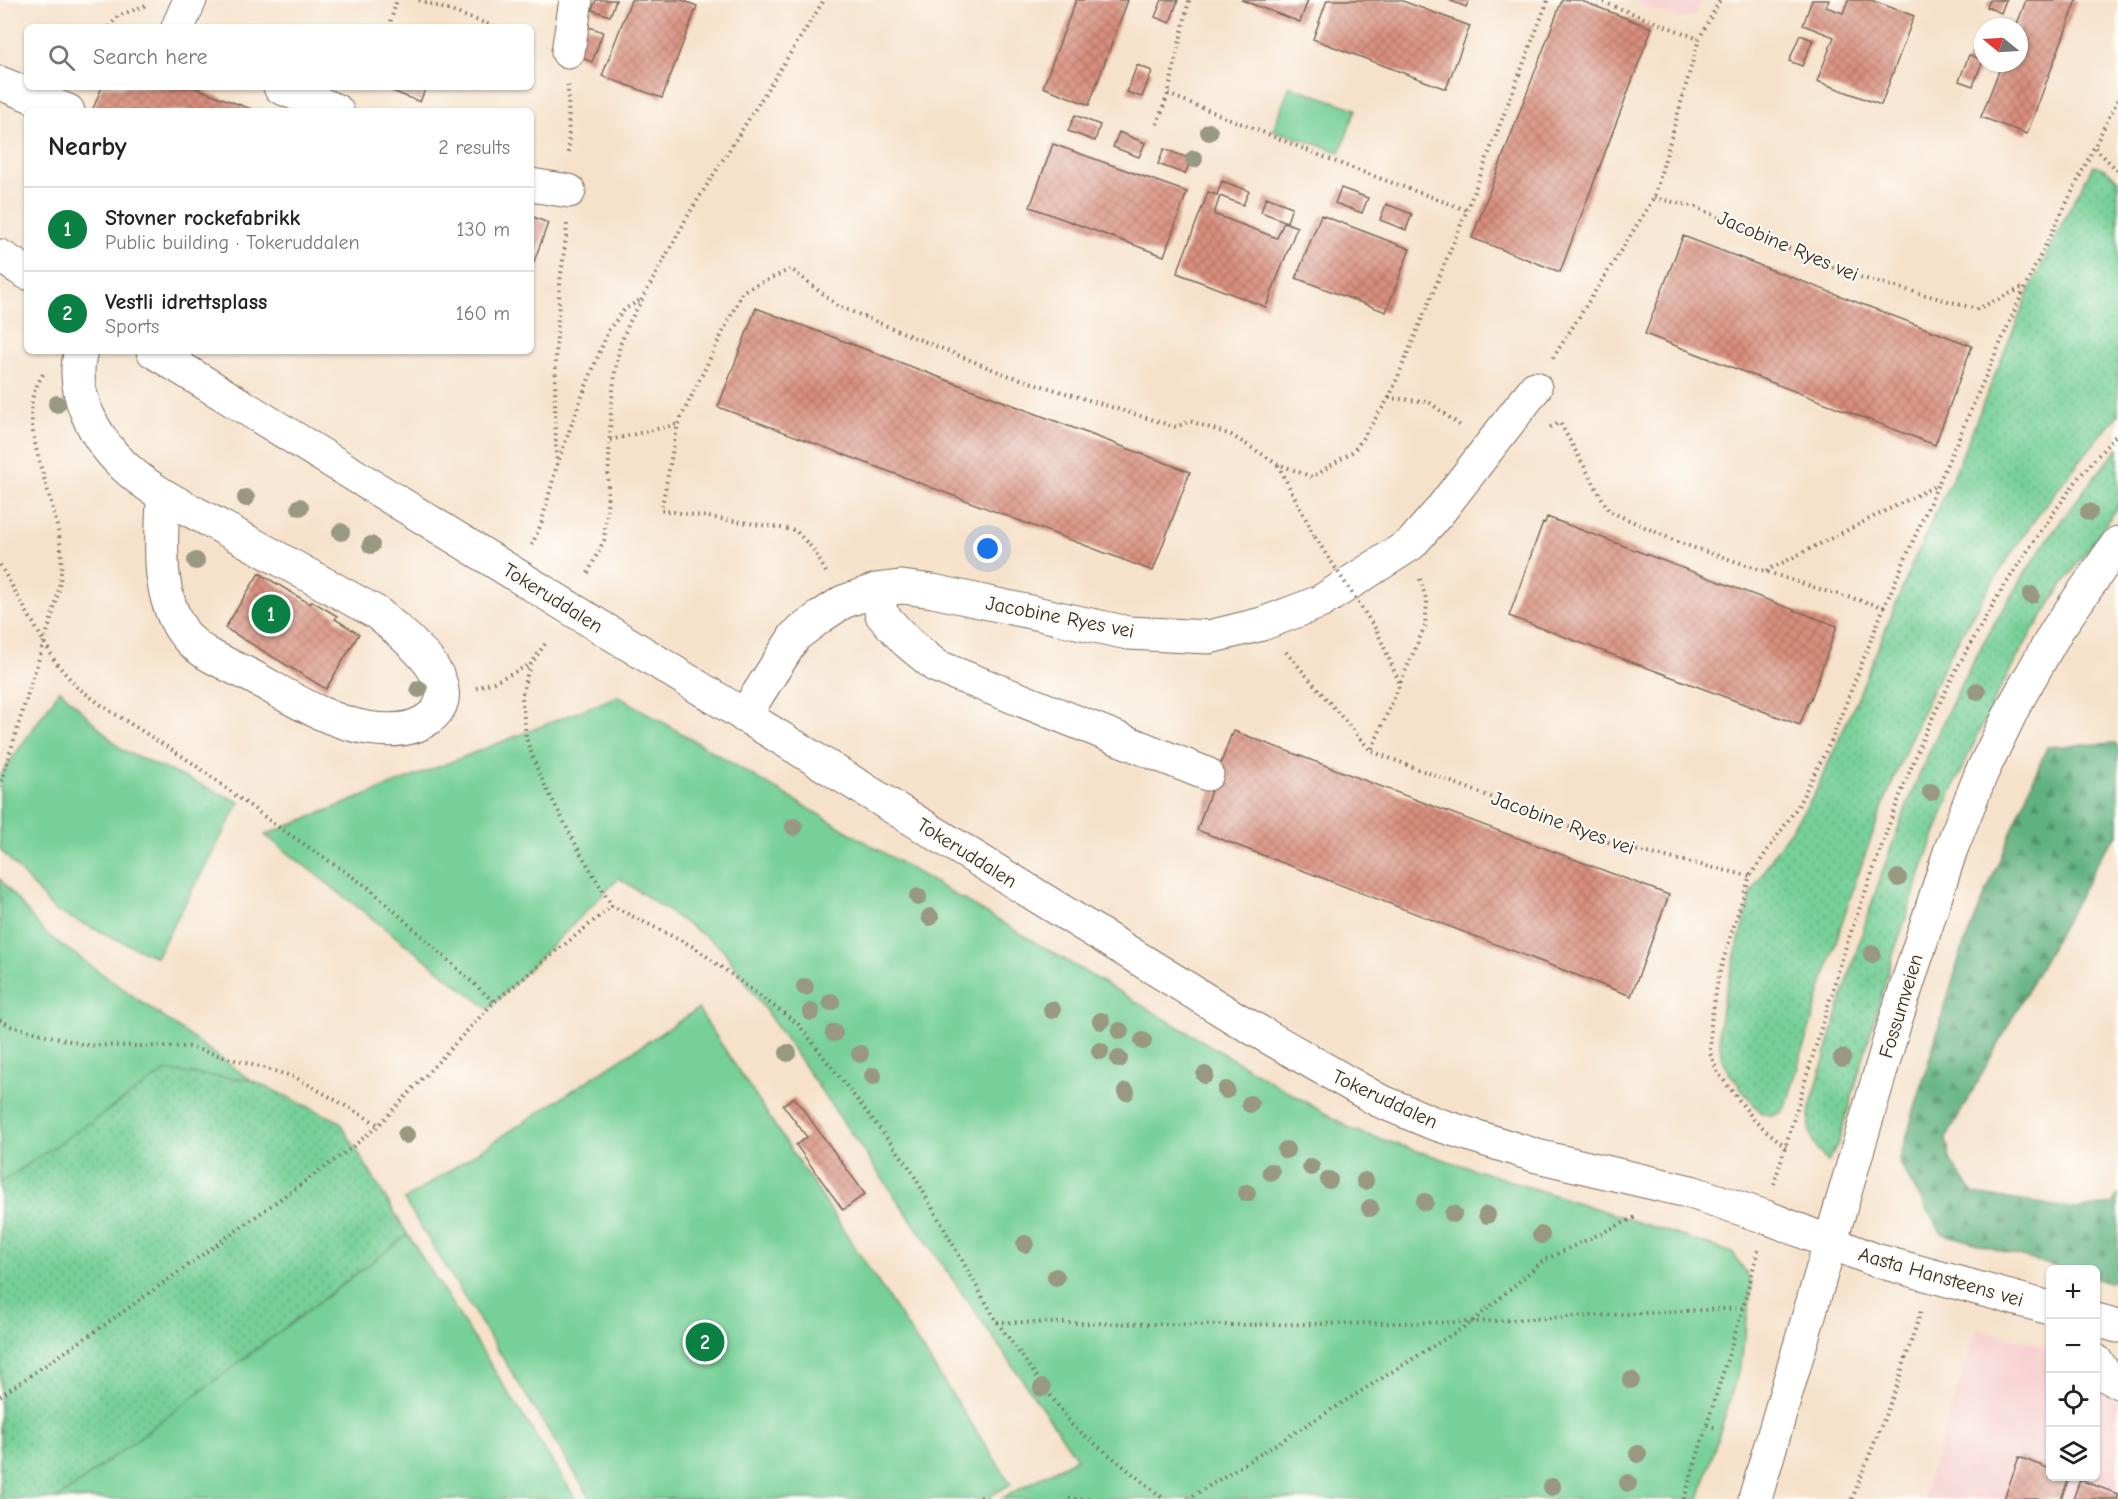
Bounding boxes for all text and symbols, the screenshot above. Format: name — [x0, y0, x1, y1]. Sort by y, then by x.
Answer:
north arrow — [1974, 18, 2028, 72]
search box — [24, 24, 534, 90]
icon: search — [45, 41, 78, 74]
text: Search here — [93, 44, 208, 70]
text: Nearby — [48, 132, 127, 162]
text: 2 results — [438, 136, 510, 159]
text: Stovner rockefabrikk — [105, 205, 300, 231]
street label: Jacobine Ryes vei — [1714, 206, 1862, 286]
text: 1 — [64, 218, 71, 241]
text: 130 m — [457, 218, 510, 241]
text: Public building · Tokeruddalen — [105, 231, 359, 254]
text: Vestli idrettsplass — [105, 289, 267, 315]
text: 2 — [63, 302, 72, 325]
text: 160 m — [456, 302, 510, 325]
text: Sports — [105, 315, 159, 338]
your location — [973, 534, 1002, 563]
street label: Tokeruddalen — [499, 558, 607, 638]
street label: Jacobine Ryes vei — [984, 591, 1136, 643]
pin: 1 — [252, 592, 290, 636]
street label: Jacobine Ryes vei — [1488, 786, 1638, 860]
street label: Tokeruddalen — [913, 813, 1021, 893]
street label: Fossumveien — [1874, 951, 1928, 1061]
street label: Tokeruddalen — [1329, 1065, 1441, 1133]
street label: Aasta Hansteens vei — [1856, 1242, 2026, 1312]
map controls — [2046, 1265, 2100, 1481]
button: + — [2046, 1265, 2100, 1319]
button: − — [2046, 1319, 2100, 1373]
pin: 2 — [686, 1320, 724, 1364]
button: locate — [2046, 1373, 2100, 1427]
button: layers — [2046, 1427, 2100, 1481]

